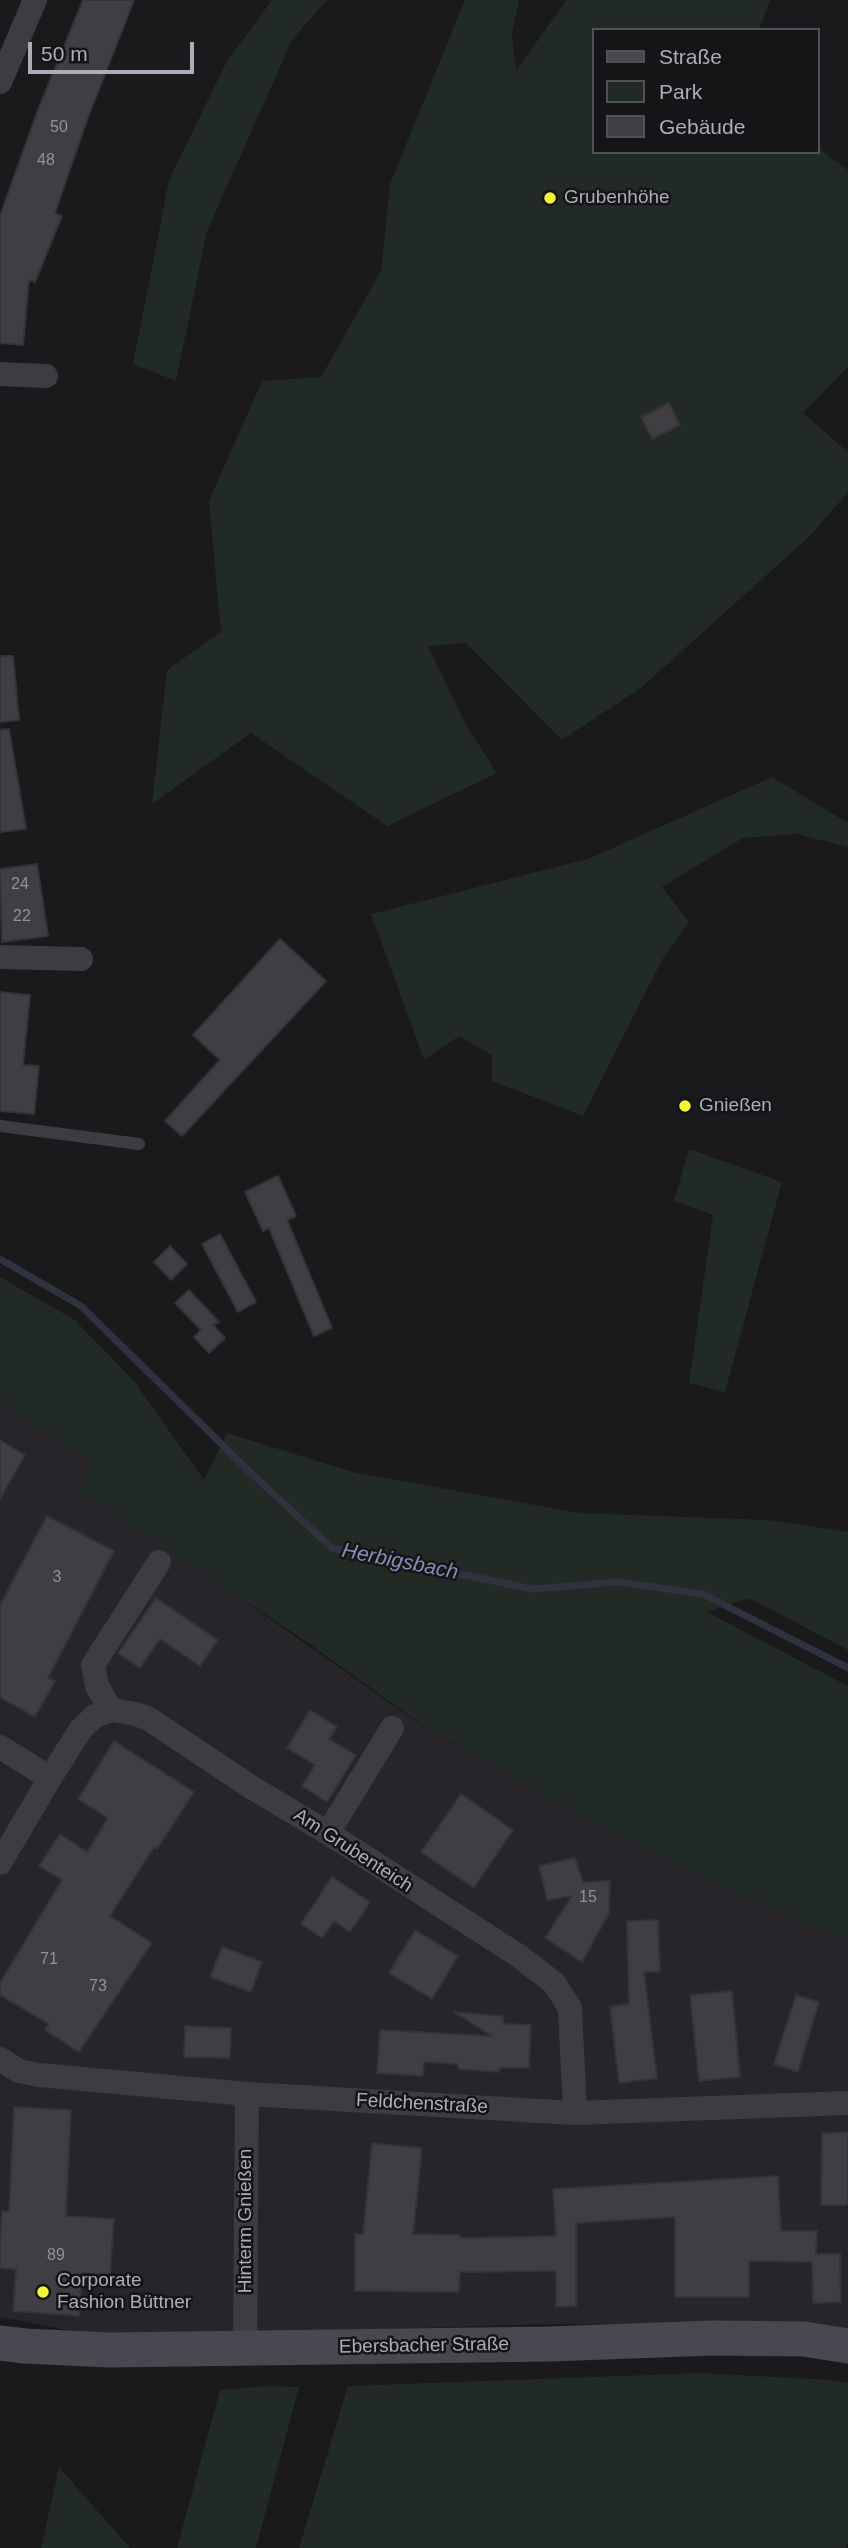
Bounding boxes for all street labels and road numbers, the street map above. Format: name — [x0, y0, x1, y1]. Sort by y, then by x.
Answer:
street label: Am Grubenteich — [289, 1804, 417, 1898]
street label: Feldchenstraße — [355, 2089, 489, 2119]
street label: Hinterm Gnießen — [235, 2149, 257, 2293]
street label: Ebersbacher Straße — [339, 2333, 509, 2359]

